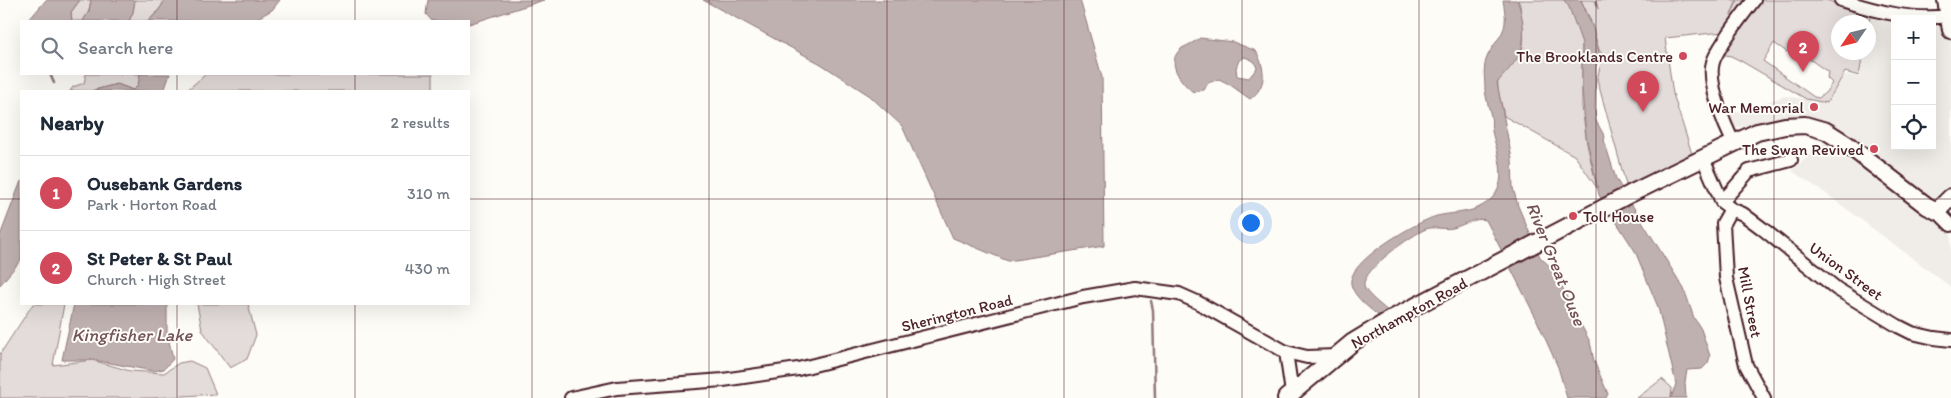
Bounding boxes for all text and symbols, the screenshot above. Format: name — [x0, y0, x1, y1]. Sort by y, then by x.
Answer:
north arrow — [1831, 15, 1876, 60]
map controls — [1891, 15, 1936, 150]
button: + — [1891, 15, 1936, 60]
search box — [20, 20, 470, 75]
pin: 2 — [1787, 31, 1819, 72]
icon: search — [38, 34, 66, 62]
text: Search here — [78, 36, 173, 59]
place label: The Brooklands Centre — [1516, 47, 1673, 66]
marker: The Brooklands Centre — [1677, 50, 1689, 62]
button: − — [1891, 60, 1936, 105]
pin: 1 — [1627, 71, 1659, 112]
place label: War Memorial — [1708, 98, 1804, 117]
marker: War Memorial — [1808, 101, 1820, 113]
button: locate — [1891, 105, 1936, 150]
text: Nearby — [40, 110, 104, 135]
text: 2 results — [390, 113, 450, 132]
place label: The Swan Revived — [1742, 140, 1864, 159]
marker: The Swan Revived — [1868, 143, 1880, 155]
text: Ousebank Gardens — [87, 172, 242, 195]
text: 1 — [52, 184, 60, 203]
text: 310 m — [407, 184, 450, 203]
text: Park · Horton Road — [87, 195, 217, 214]
water label: River Great Ouse — [1521, 199, 1591, 330]
place label: Toll House — [1583, 207, 1654, 226]
your location — [1238, 210, 1264, 236]
marker: Toll House — [1567, 210, 1579, 222]
street label: Union Street — [1805, 238, 1887, 304]
text: St Peter & St Paul — [87, 247, 232, 270]
text: 2 — [52, 259, 60, 278]
text: 430 m — [405, 259, 450, 278]
street label: Mill Street — [1734, 265, 1766, 339]
text: Church · High Street — [87, 270, 226, 289]
street label: Northampton Road — [1348, 273, 1471, 353]
street label: Sherington Road — [899, 290, 1015, 336]
water label: Kingfisher Lake — [72, 324, 194, 346]

